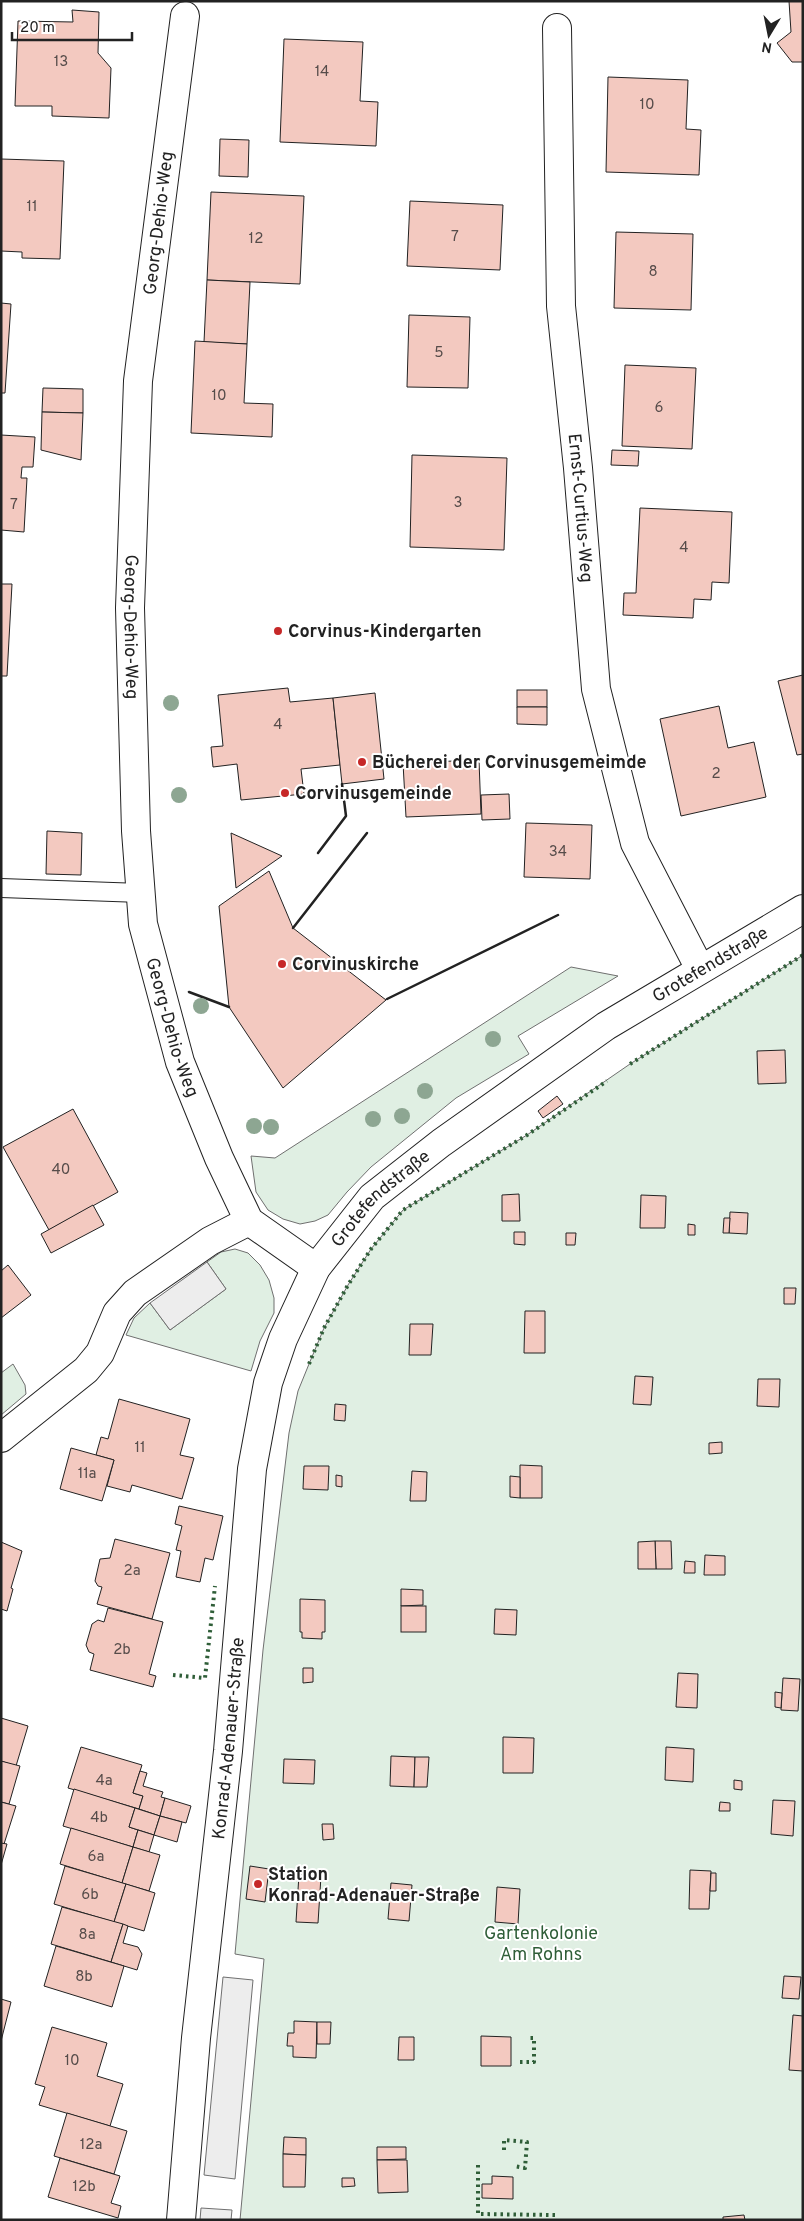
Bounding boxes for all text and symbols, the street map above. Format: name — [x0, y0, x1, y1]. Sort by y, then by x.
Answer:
scale bar — [12, 10, 132, 42]
north arrow — [744, 10, 794, 60]
text: 20 m — [20, 19, 55, 38]
text: N — [761, 37, 773, 56]
house number: 13 — [54, 53, 68, 72]
house number: 14 — [315, 63, 329, 82]
house number: 10 — [639, 96, 655, 115]
street label: Georg-Dehio-Weg — [139, 150, 180, 296]
house number: 11 — [26, 198, 38, 217]
house number: 7 — [451, 228, 459, 247]
house number: 12 — [249, 230, 263, 249]
house number: 8 — [648, 263, 658, 282]
house number: 5 — [434, 344, 444, 363]
house number: 10 — [211, 387, 227, 406]
house number: 6 — [655, 399, 664, 418]
street label: Ernst-Curtius-Weg — [561, 432, 597, 584]
house number: 3 — [453, 494, 463, 513]
house number: 7 — [10, 496, 18, 515]
house number: 4 — [679, 539, 689, 558]
street label: Georg-Dehio-Weg — [117, 554, 142, 699]
place label: Corvinus-Kindergarten — [288, 621, 482, 644]
marker: Corvinus-Kindergarten — [272, 625, 284, 637]
house number: 4 — [273, 716, 283, 735]
place label: Bücherei der Corvinusgemeimde — [372, 752, 647, 775]
marker: Bücherei der Corvinusgemeimde — [356, 756, 368, 768]
house number: 2 — [711, 765, 721, 784]
place label: Corvinusgemeinde — [295, 783, 452, 806]
marker: Corvinusgemeinde — [279, 787, 291, 799]
house number: 34 — [549, 843, 567, 862]
street label: Grotefendstraße — [649, 922, 773, 1009]
place label: Corvinuskirche — [292, 954, 419, 977]
street label: Georg-Dehio-Weg — [140, 955, 203, 1101]
marker: Corvinuskirche — [276, 958, 288, 970]
street label: Grotefendstraße — [327, 1146, 435, 1253]
house number: 40 — [52, 1161, 70, 1180]
house number: 11 — [134, 1439, 146, 1458]
house number: 11a — [78, 1465, 96, 1484]
house number: 2a — [123, 1562, 141, 1581]
street label: Konrad-Adenauer-Straße — [208, 1636, 251, 1841]
house number: 2b — [113, 1641, 131, 1660]
house number: 4a — [95, 1772, 113, 1791]
house number: 4b — [90, 1809, 108, 1828]
house number: 6a — [88, 1848, 104, 1867]
place label: Station Konrad-Adenauer-Straße — [268, 1864, 480, 1908]
marker: Station Konrad-Adenauer-Straße — [252, 1878, 264, 1890]
house number: 6b — [81, 1886, 99, 1905]
park label: Gartenkolonie Am Rohns — [484, 1923, 598, 1967]
house number: 8a — [78, 1926, 96, 1945]
house number: 8b — [75, 1968, 93, 1987]
house number: 10 — [64, 2052, 80, 2071]
house number: 12a — [80, 2136, 102, 2155]
house number: 12b — [72, 2178, 96, 2197]

